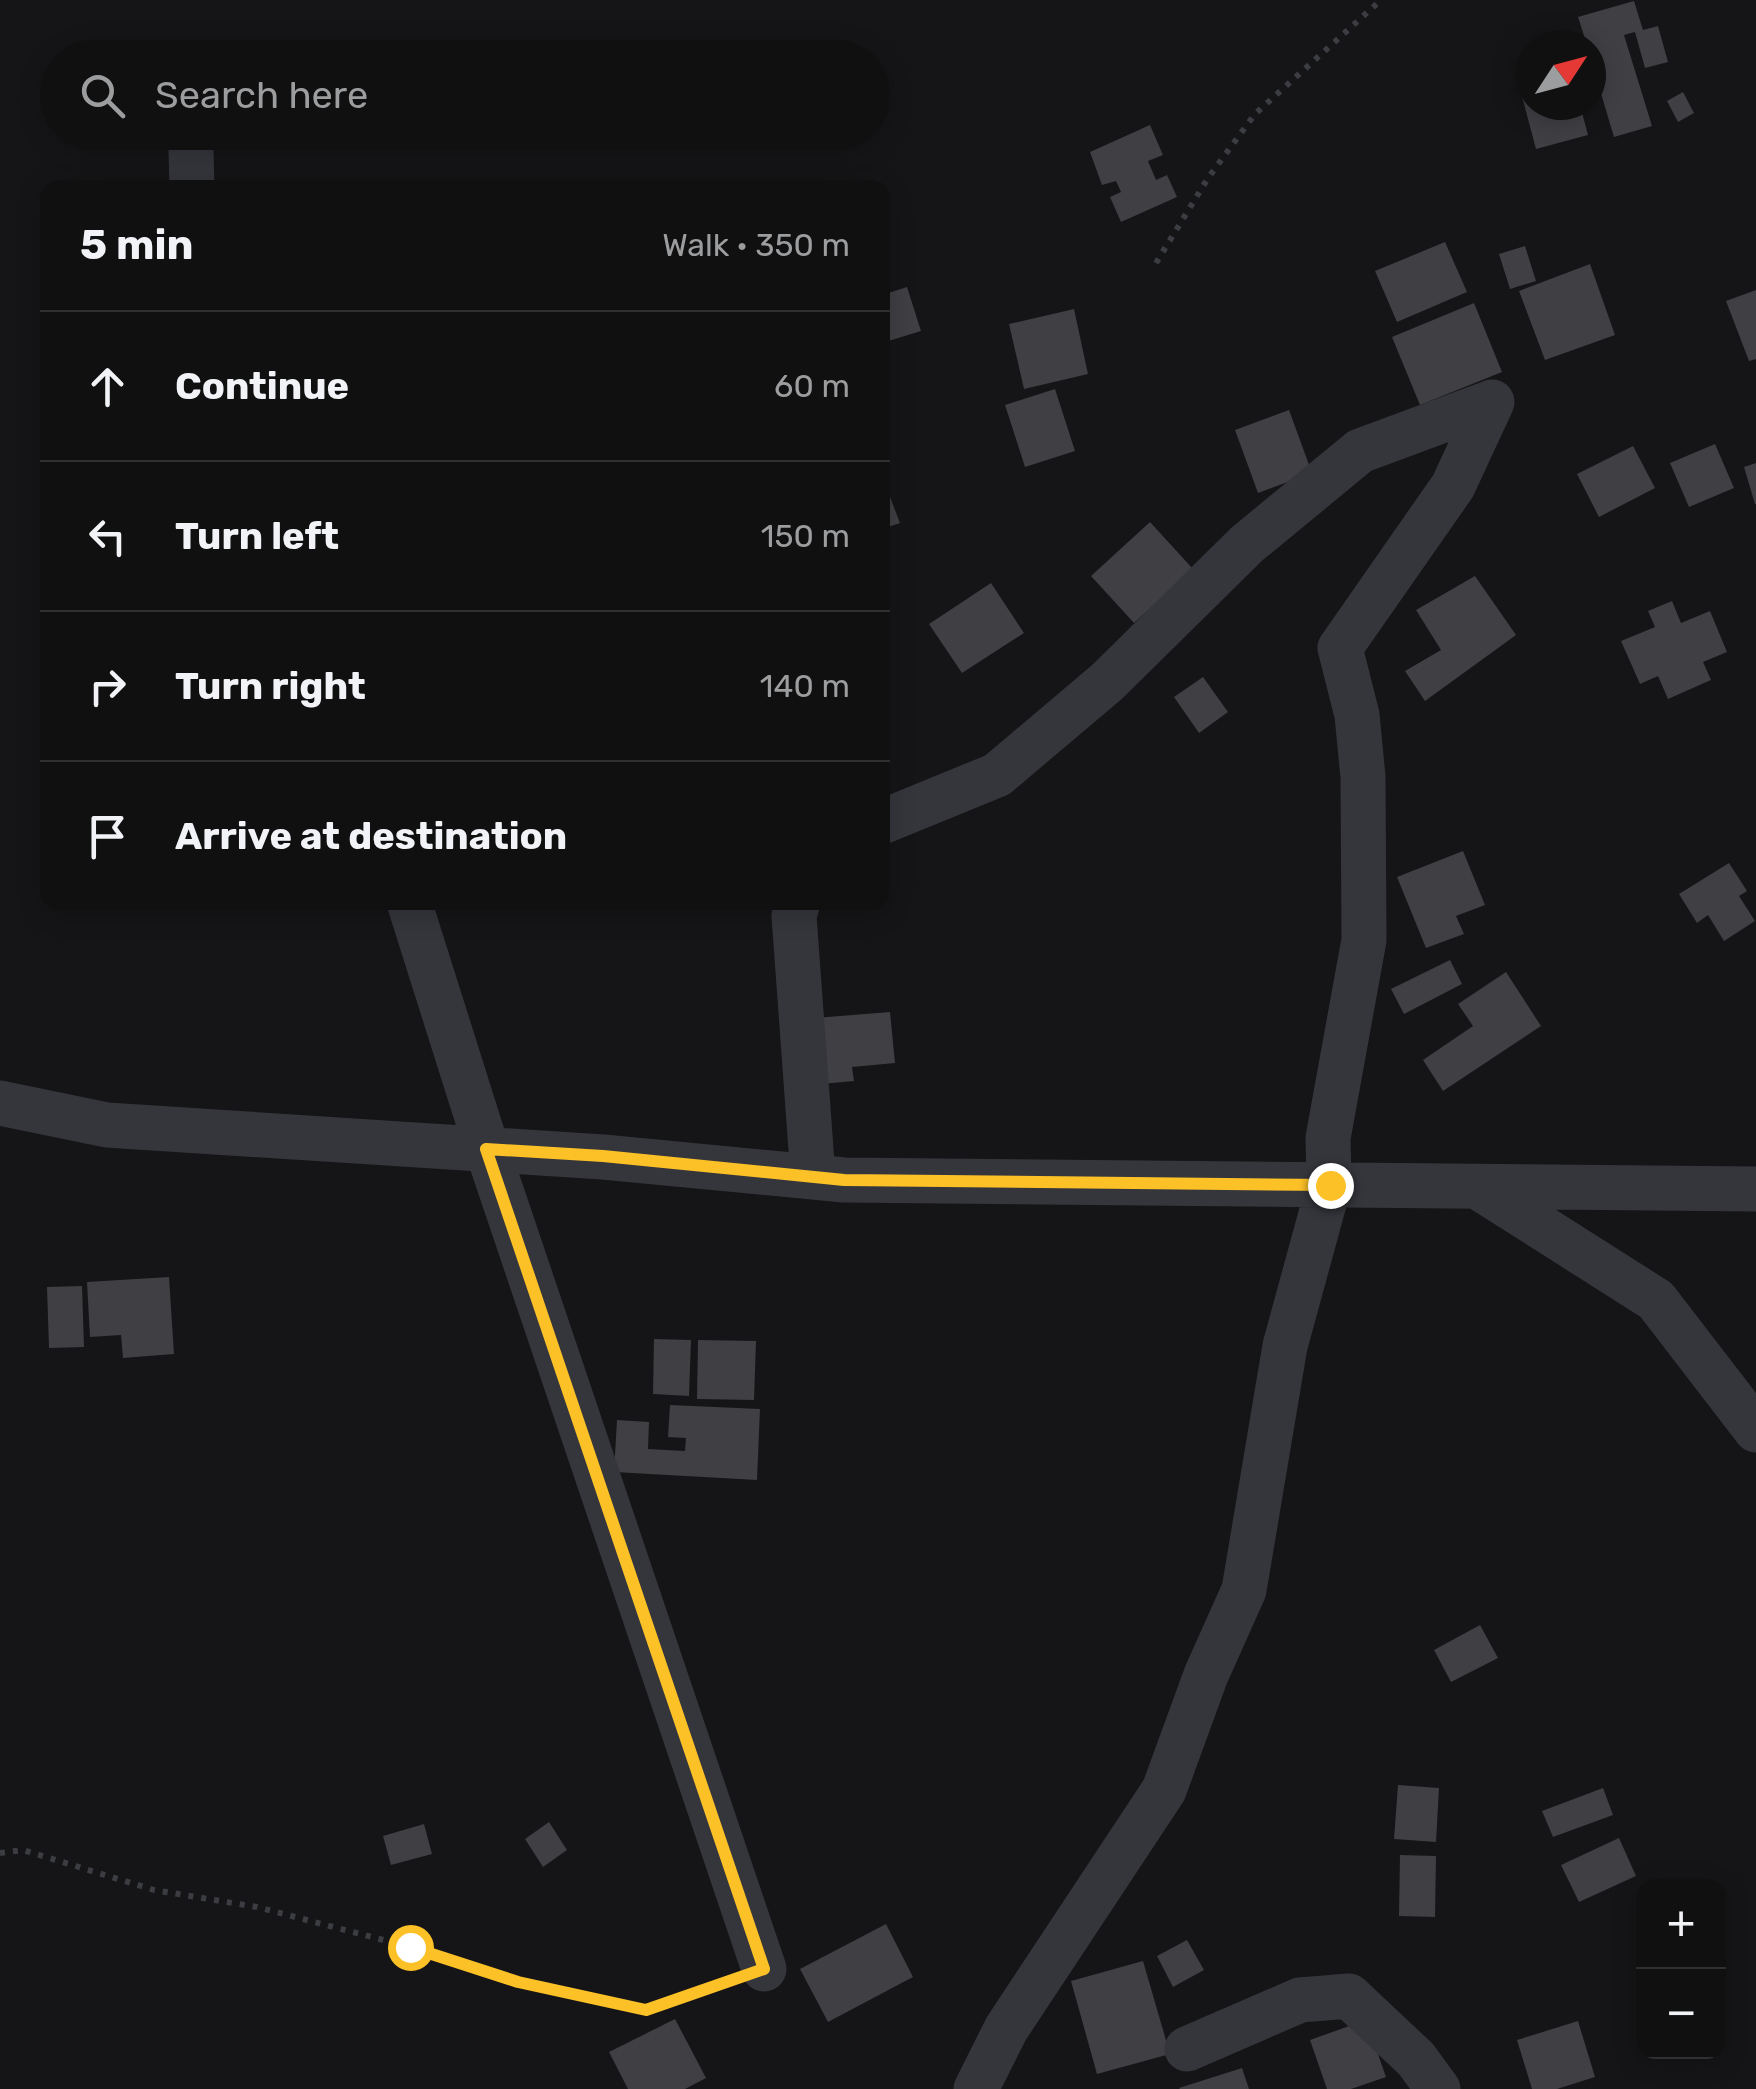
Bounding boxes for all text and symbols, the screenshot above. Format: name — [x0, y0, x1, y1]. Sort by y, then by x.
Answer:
north arrow — [1516, 30, 1606, 120]
search box — [40, 40, 890, 150]
icon: search — [75, 68, 130, 123]
text: Search here — [155, 72, 368, 118]
text: 5 min — [80, 220, 194, 270]
text: Walk · 350 m — [662, 226, 850, 264]
icon: ahead — [80, 359, 135, 414]
text: Continue — [175, 363, 349, 409]
text: 60 m — [774, 367, 850, 405]
icon: left — [80, 509, 135, 564]
text: Turn left — [175, 513, 339, 559]
text: 150 m — [761, 517, 850, 555]
icon: right — [80, 659, 135, 714]
text: Turn right — [175, 663, 366, 709]
text: 140 m — [760, 667, 850, 705]
icon: arrive — [80, 809, 135, 864]
text: Arrive at destination — [175, 813, 567, 859]
route end — [1308, 1163, 1354, 1209]
map controls — [1636, 1879, 1726, 2059]
button: + — [1636, 1879, 1726, 1969]
route start — [388, 1925, 434, 1971]
button: − — [1636, 1969, 1726, 2059]

